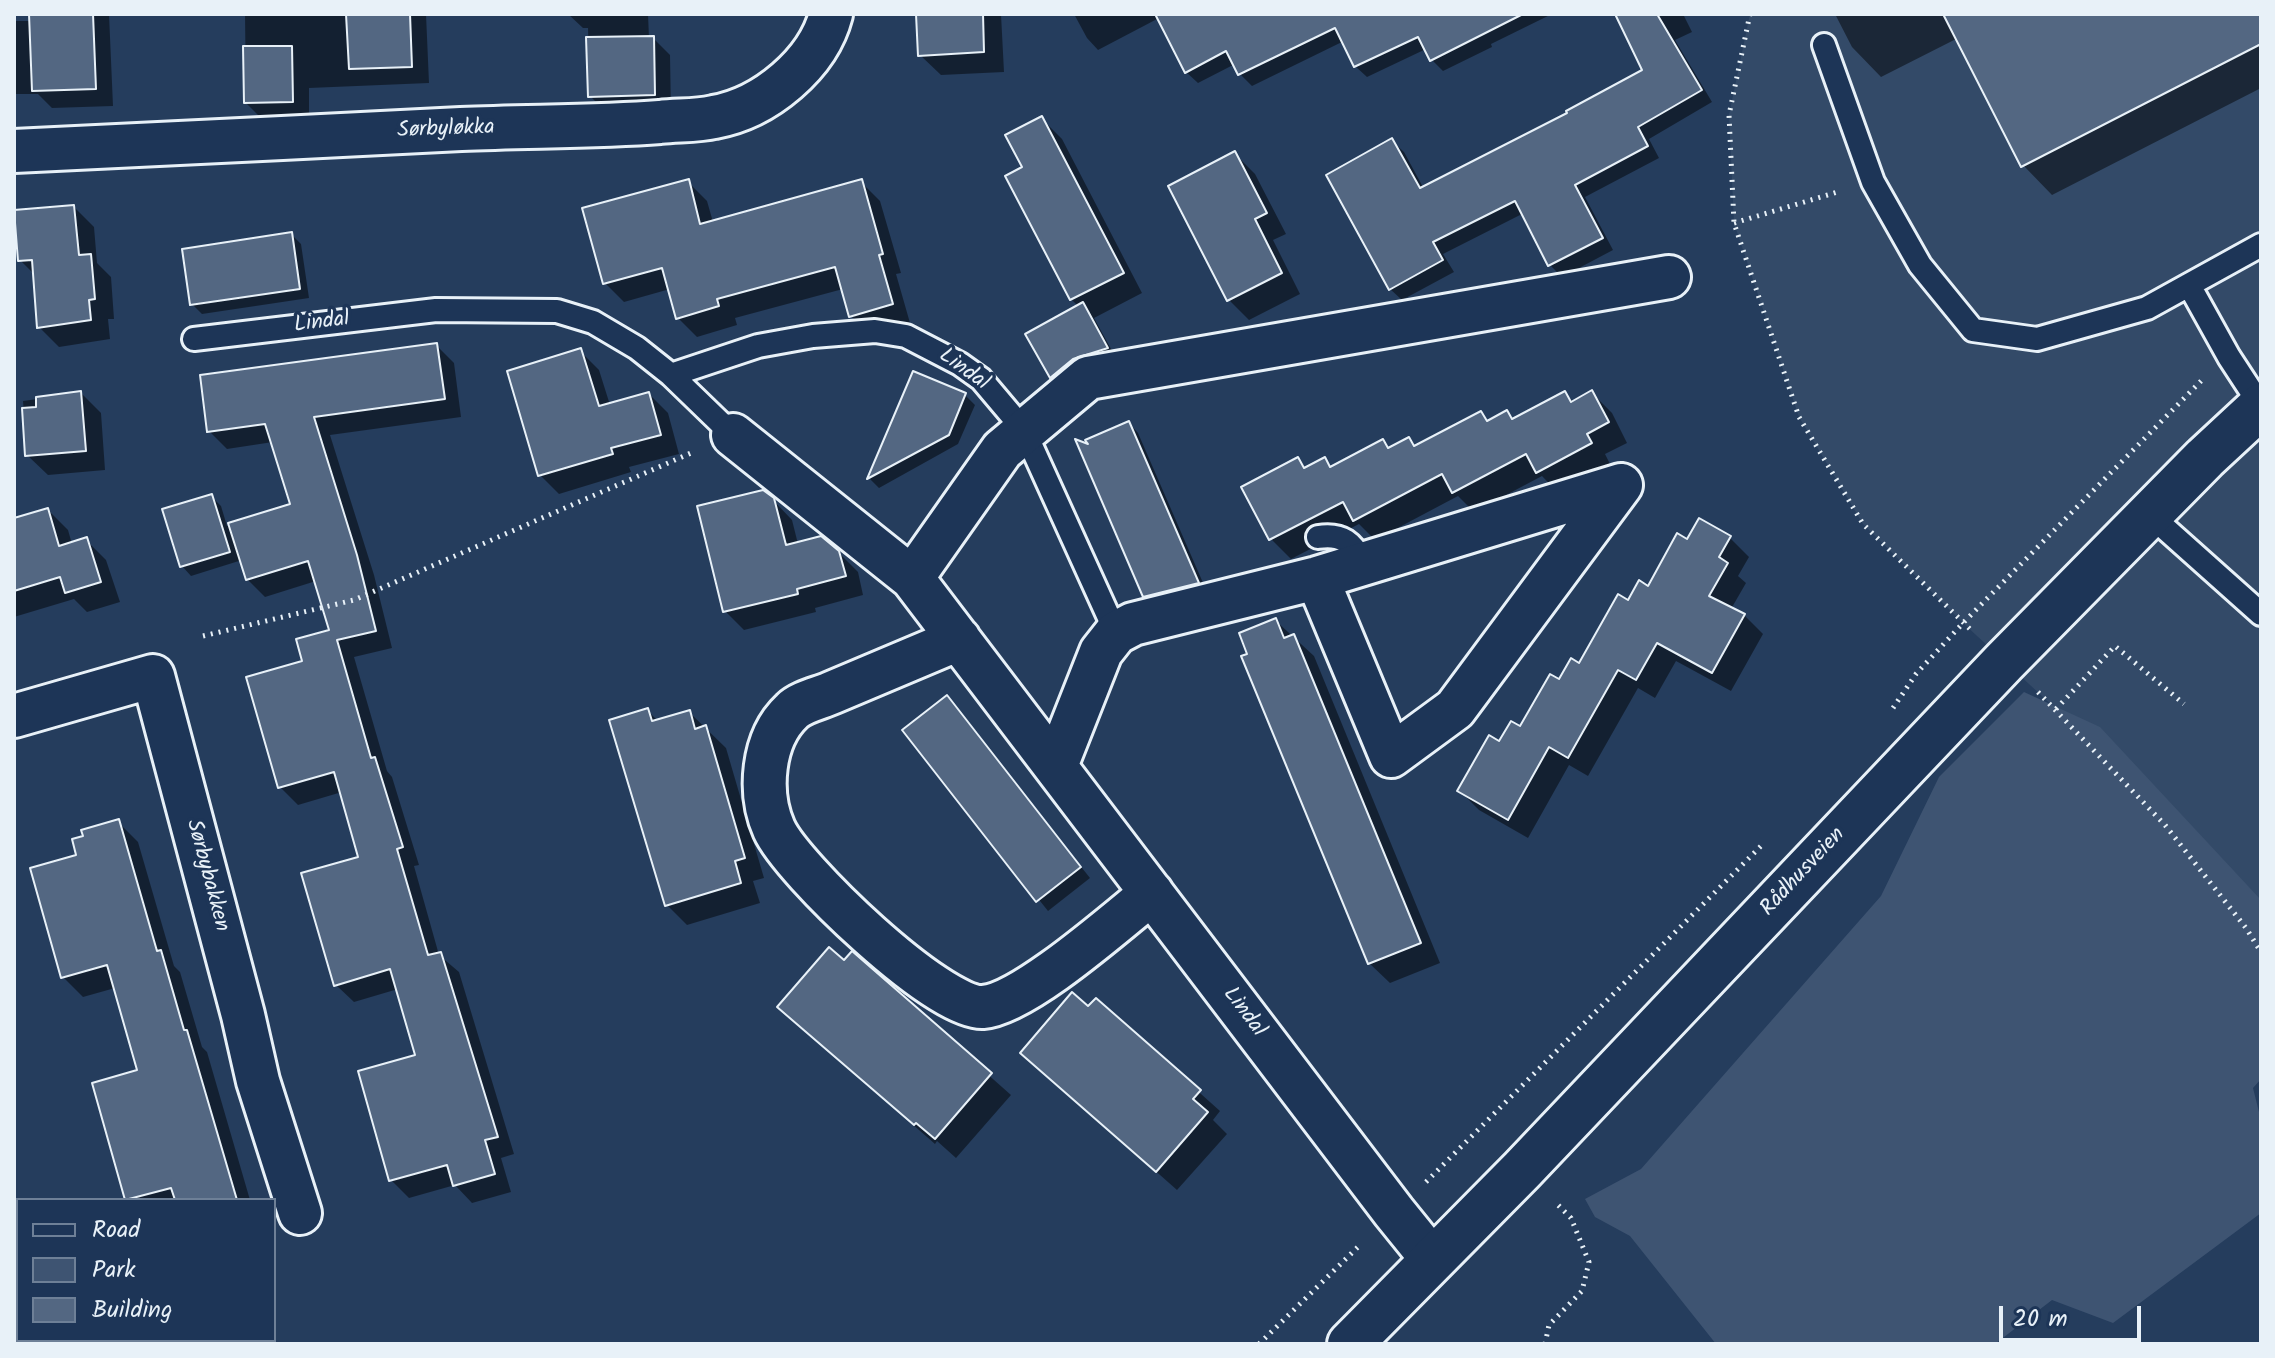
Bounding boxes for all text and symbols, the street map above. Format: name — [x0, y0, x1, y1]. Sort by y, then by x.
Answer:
street label: Sørbyløkka — [397, 116, 495, 146]
street label: Lindal — [293, 308, 351, 340]
street label: Lindal — [933, 344, 993, 398]
street label: Sørbybakken — [178, 817, 234, 935]
street label: Rådhusveien — [1756, 823, 1852, 923]
street label: Lindal — [1216, 983, 1270, 1043]
legend — [16, 1198, 276, 1342]
text: Road — [92, 1211, 140, 1250]
text: Park — [92, 1251, 136, 1290]
scale bar — [2003, 1290, 2145, 1340]
text: Building — [92, 1291, 172, 1330]
text: 20 m — [2013, 1300, 2068, 1339]

